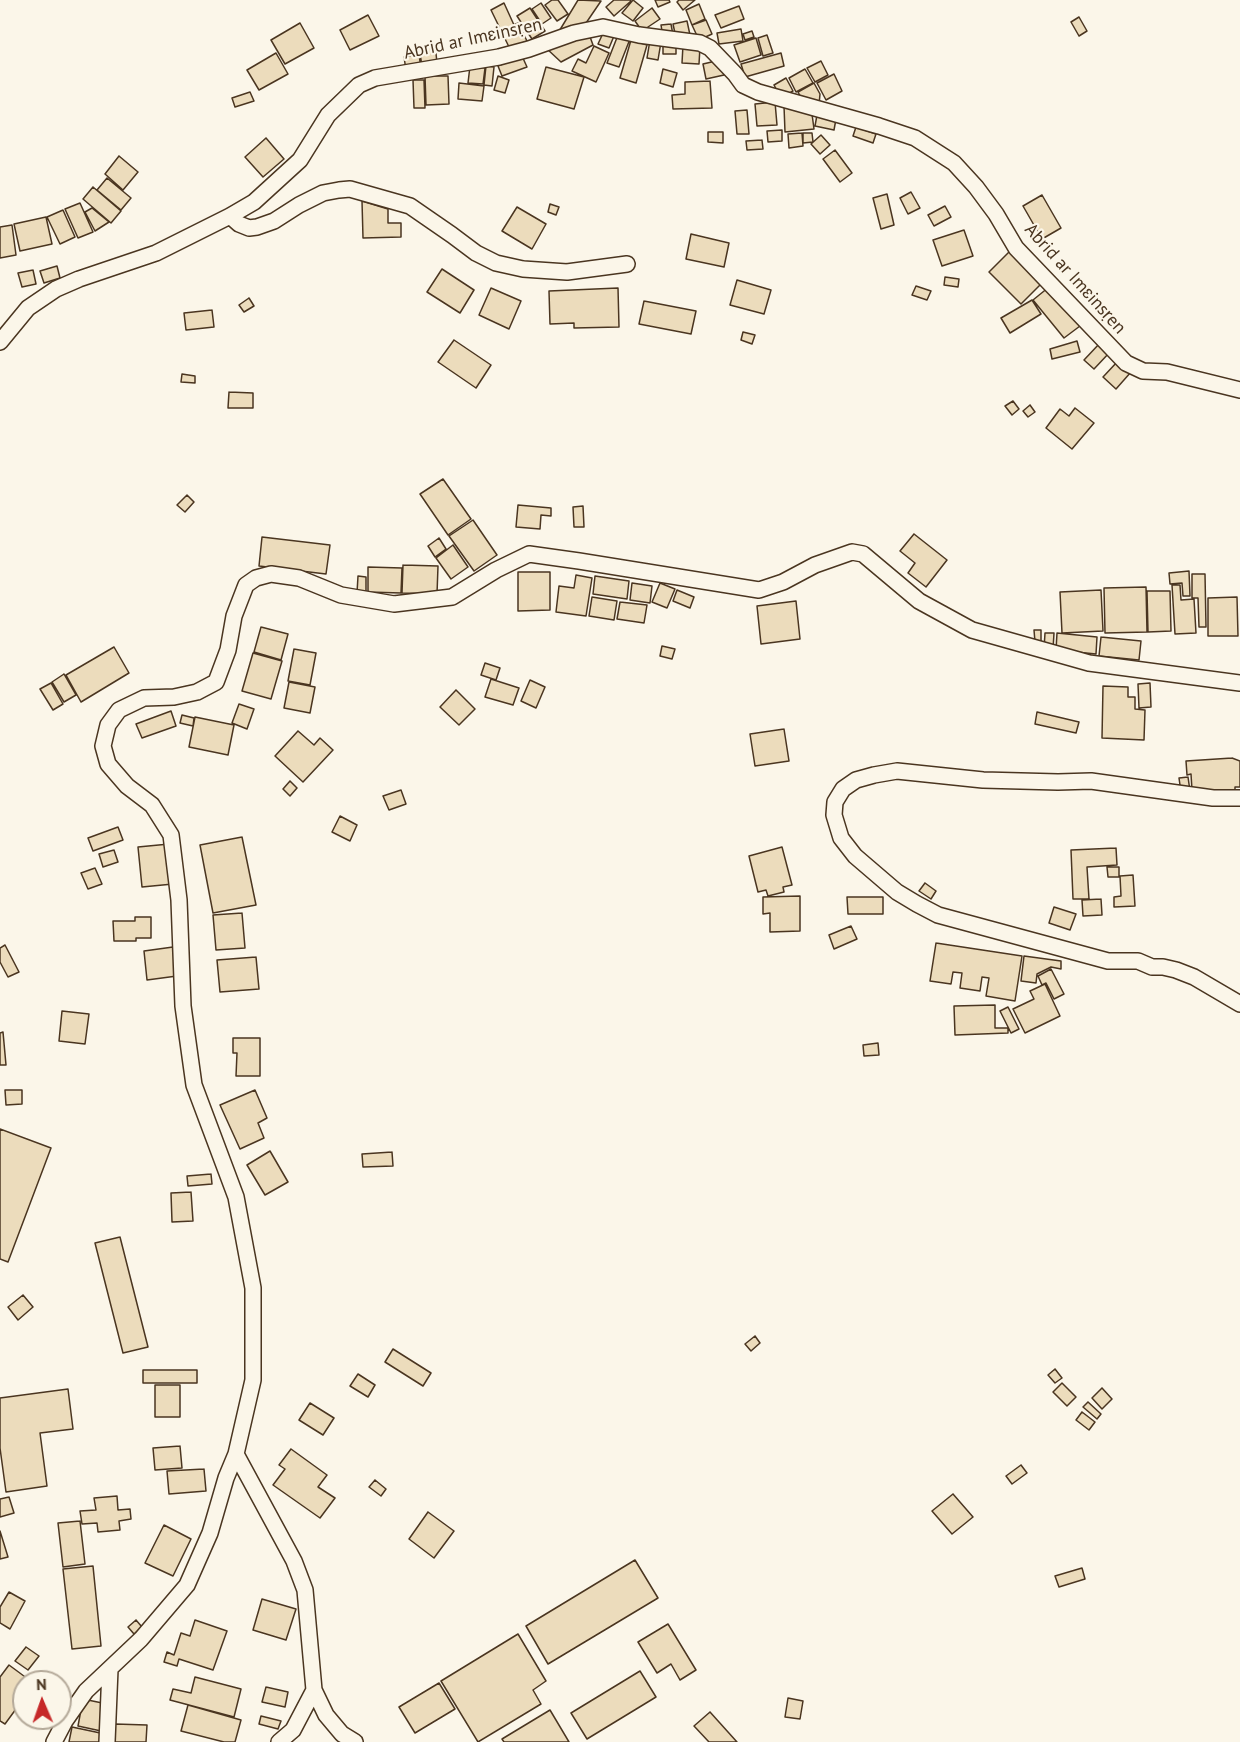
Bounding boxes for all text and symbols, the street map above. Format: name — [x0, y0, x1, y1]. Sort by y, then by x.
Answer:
street label: Abrid ar Imɛinsṛen — [402, 14, 544, 64]
street label: Abrid ar Imɛinsṛen — [1020, 219, 1130, 339]
north arrow — [12, 1670, 72, 1730]
text: N — [36, 1674, 47, 1694]

